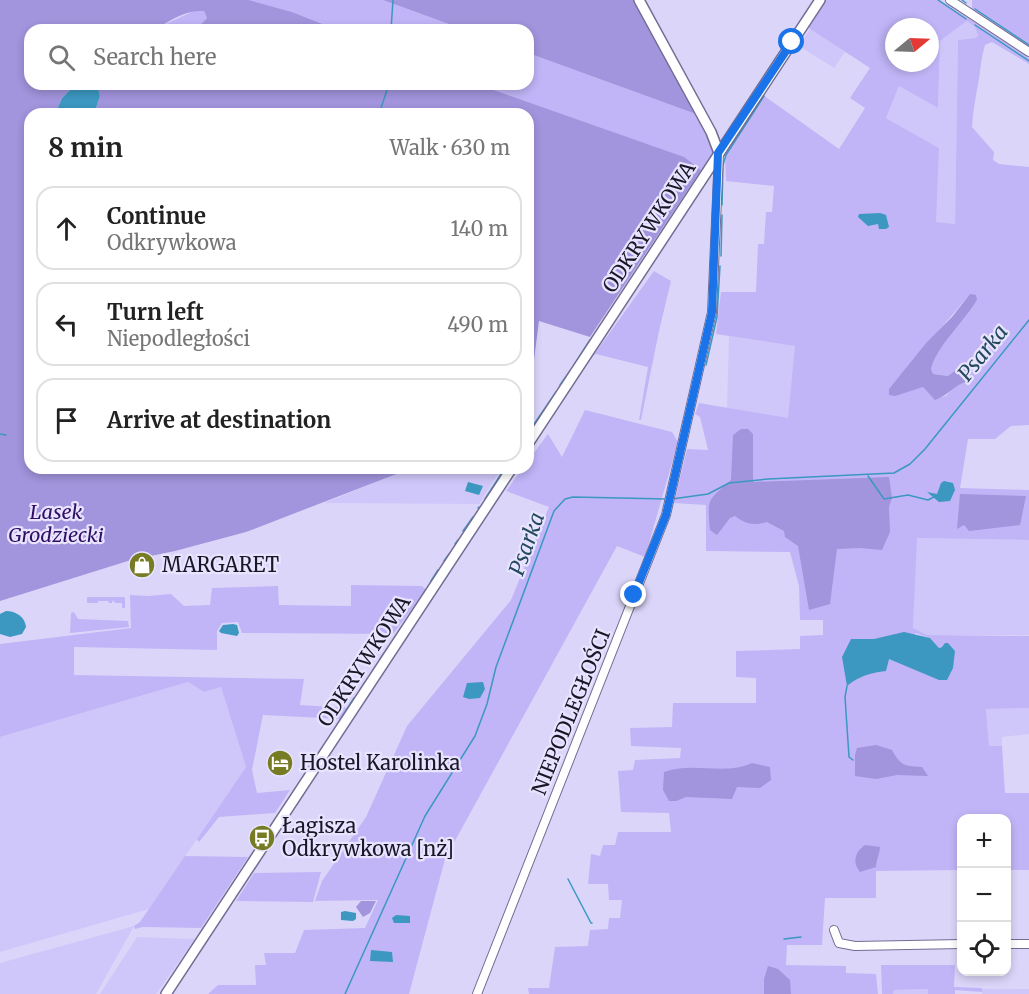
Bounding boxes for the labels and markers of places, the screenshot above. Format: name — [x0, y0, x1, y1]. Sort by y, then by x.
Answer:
shop icon: MARGARET — [127, 550, 157, 580]
place label: MARGARET — [162, 552, 279, 577]
hotel icon: Hostel Karolinka — [265, 748, 295, 778]
place label: Hostel Karolinka — [300, 750, 461, 775]
place label: Łagisza Odkrywkowa [nż] — [282, 813, 454, 861]
bus stop icon: Łagisza Odkrywkowa [nż] — [247, 823, 277, 853]

